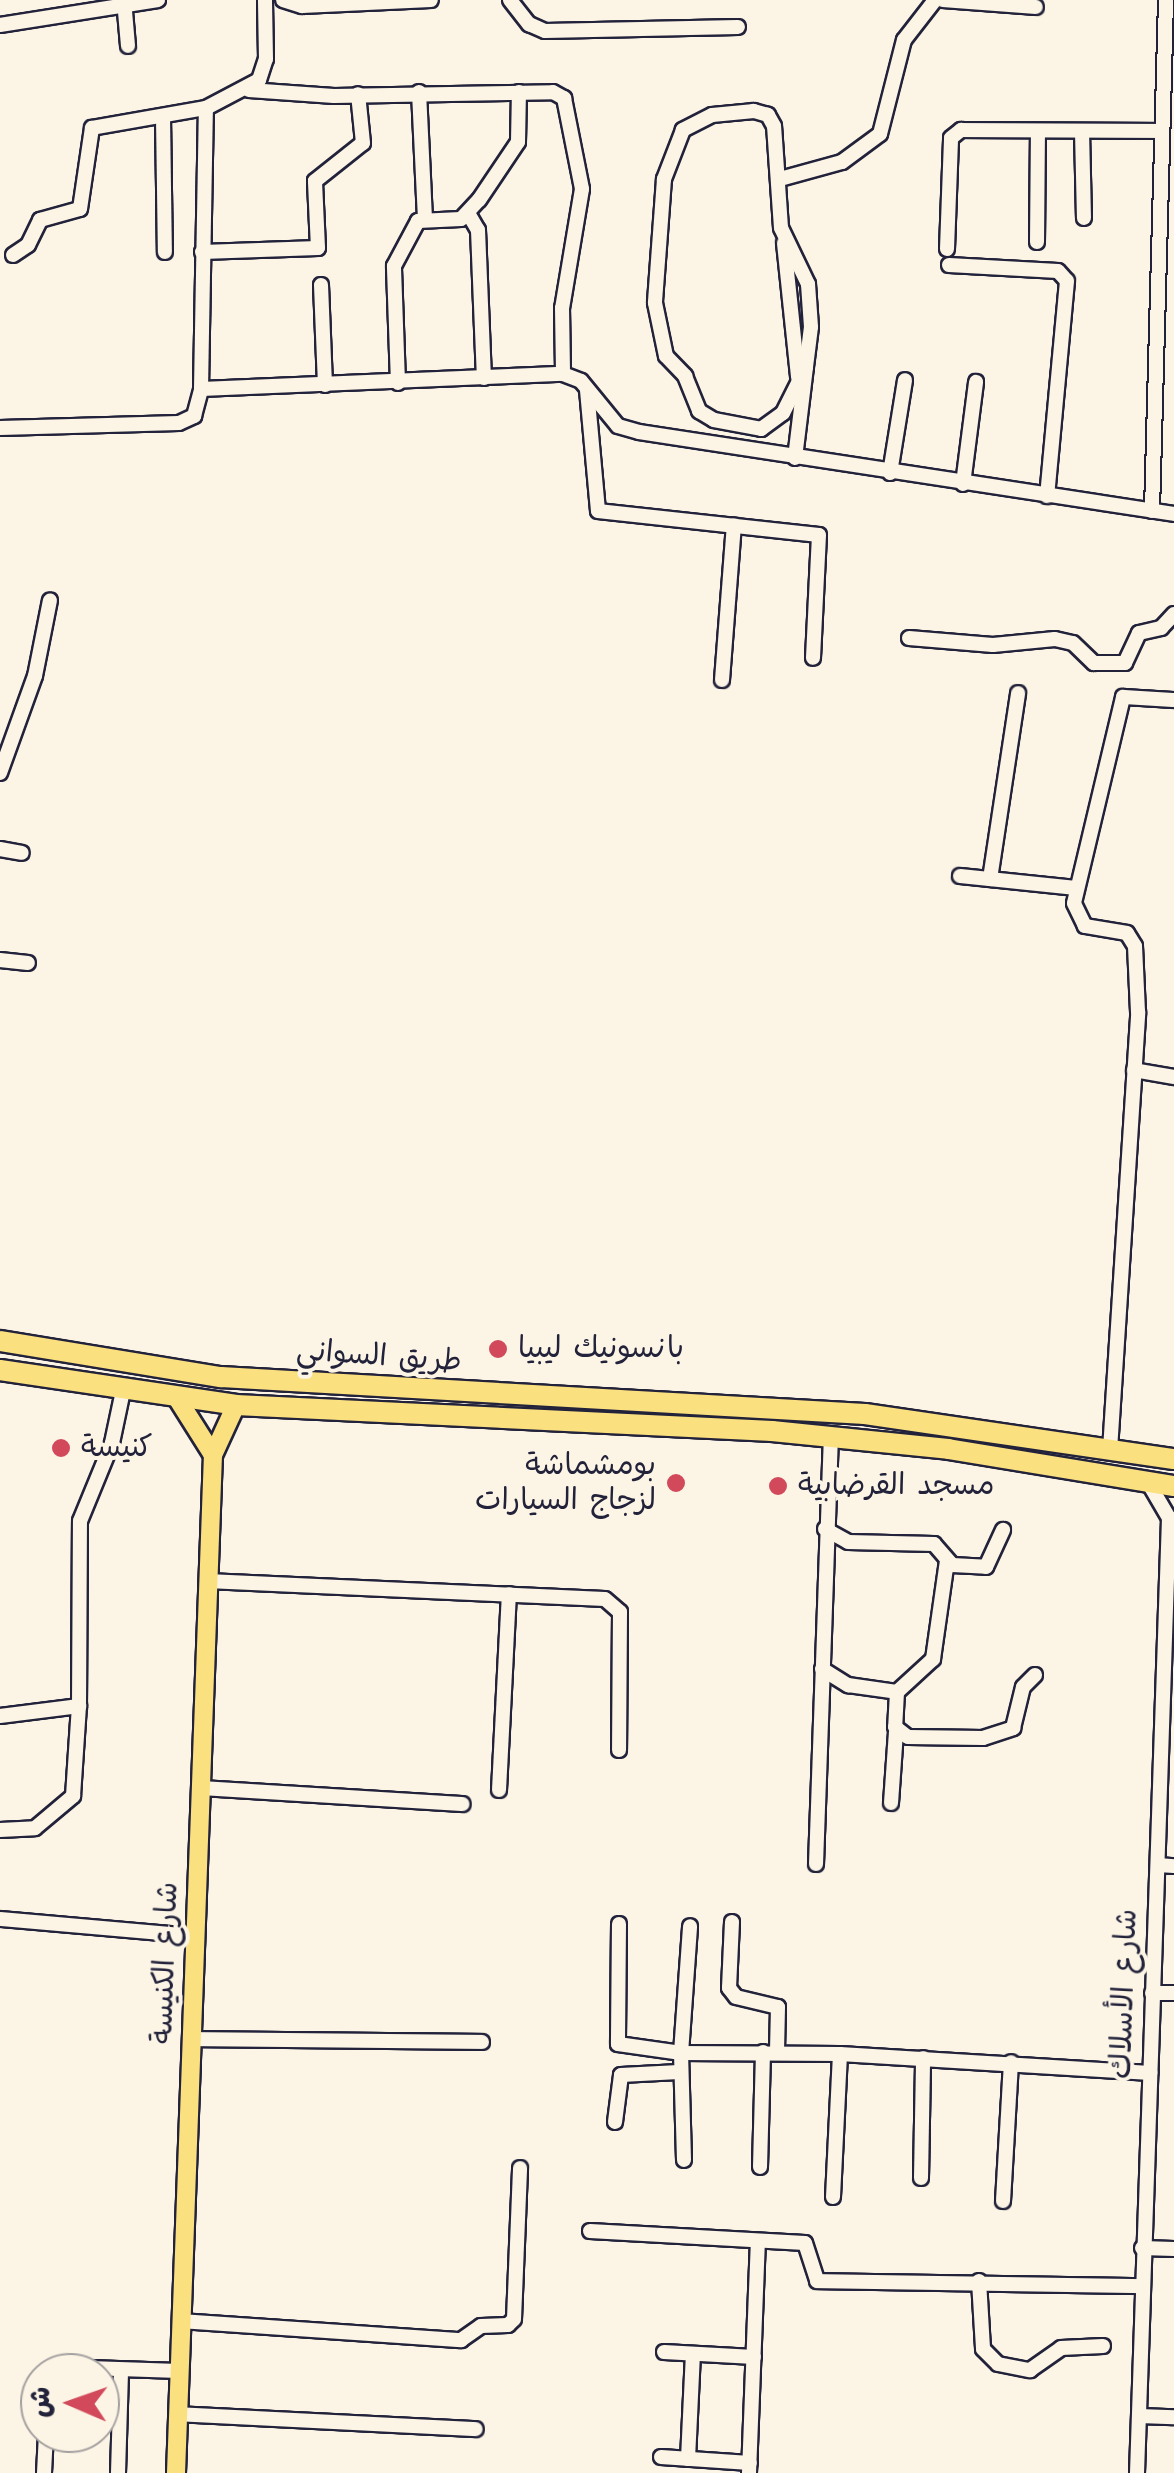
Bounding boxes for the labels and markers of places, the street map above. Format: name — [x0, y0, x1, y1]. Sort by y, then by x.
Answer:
place label: بانسونيك ليبيا — [518, 1331, 684, 1367]
marker: بانسونيك ليبيا — [487, 1338, 509, 1360]
place label: كنيسة — [81, 1430, 153, 1466]
marker: كنيسة — [50, 1437, 72, 1459]
place label: بومشماشة لزجاج السيارات — [475, 1448, 656, 1518]
place label: مسجد القرضابية — [798, 1468, 994, 1504]
marker: بومشماشة لزجاج السيارات — [665, 1472, 687, 1494]
marker: مسجد القرضابية — [767, 1475, 789, 1497]

